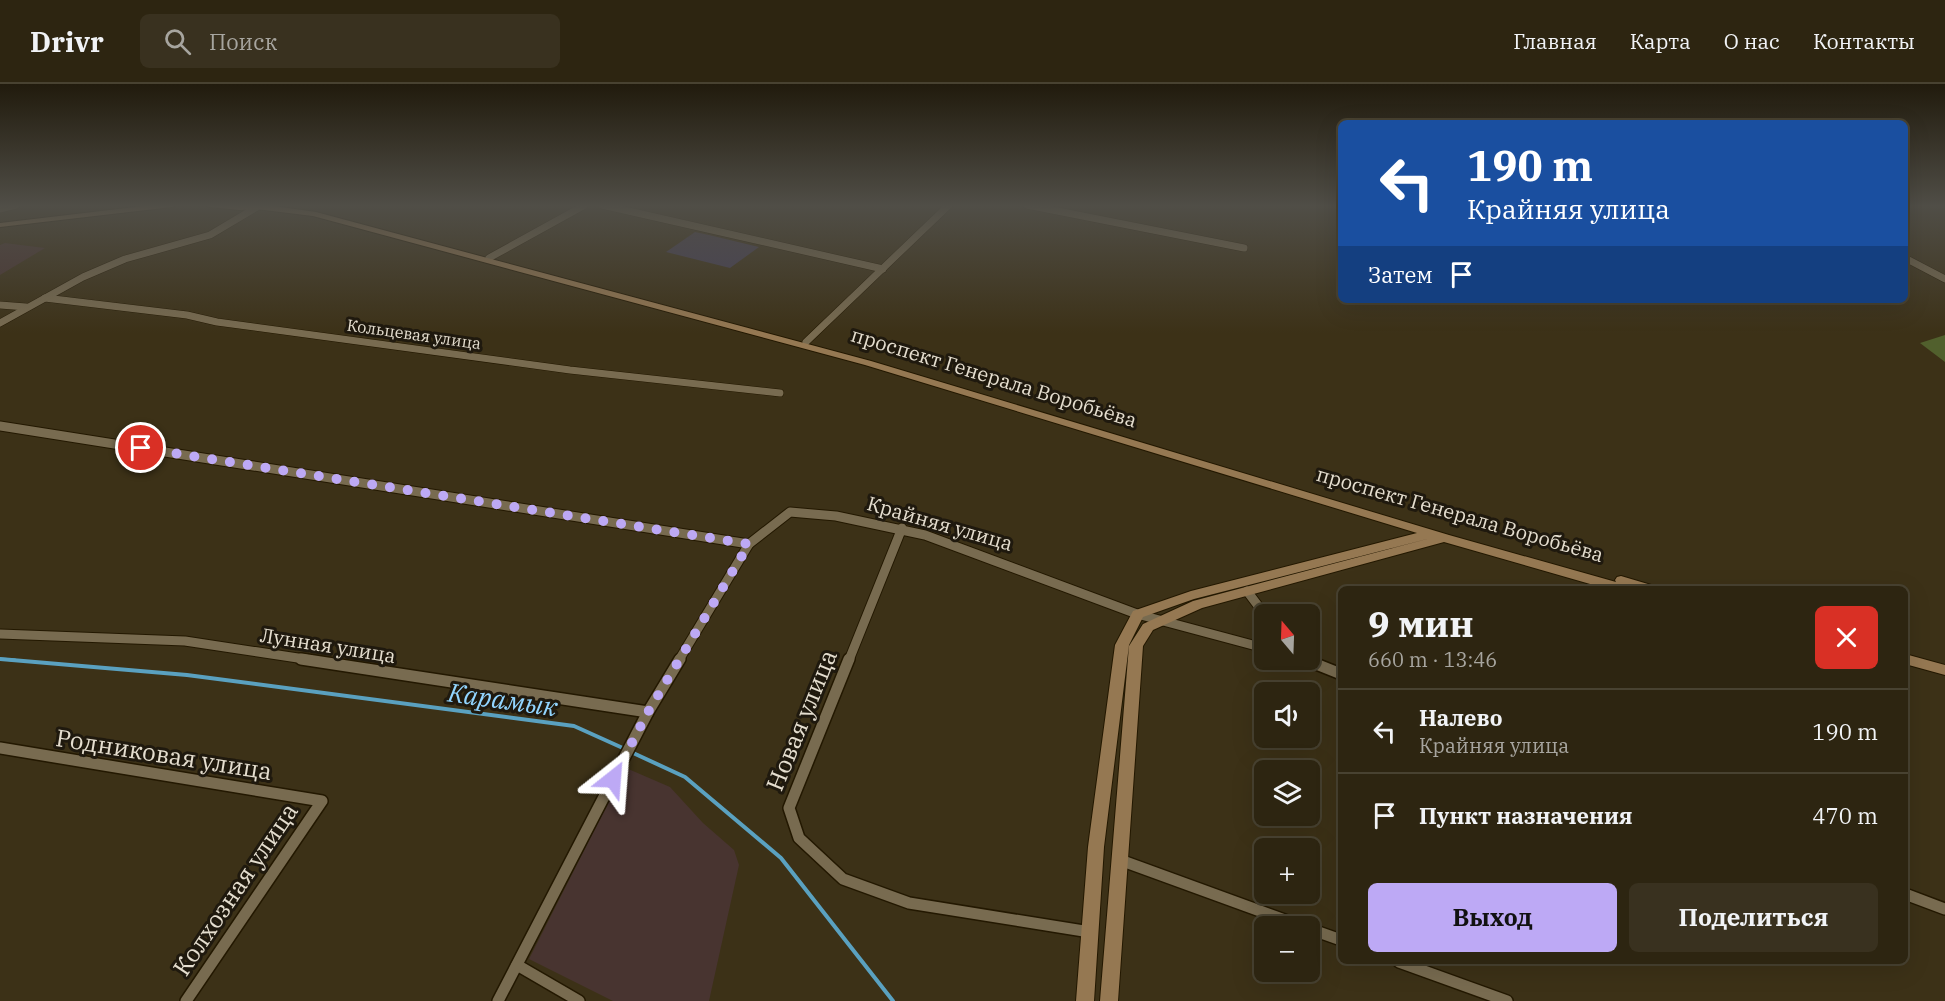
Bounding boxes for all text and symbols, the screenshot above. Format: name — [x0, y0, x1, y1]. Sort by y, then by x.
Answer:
search box — [140, 14, 560, 68]
text: Drivr — [30, 23, 104, 60]
icon: search — [161, 25, 194, 58]
text: Поиск — [209, 27, 277, 56]
text: Главная — [1513, 27, 1597, 55]
text: Карта — [1630, 27, 1691, 55]
text: О нас — [1724, 27, 1780, 55]
text: Контакты — [1813, 27, 1915, 55]
text: 190 m — [1467, 138, 1593, 193]
icon: left — [1368, 144, 1446, 222]
text: Крайняя улица — [1467, 191, 1670, 226]
icon: arrive — [1445, 258, 1478, 291]
text: Затем — [1368, 260, 1433, 289]
street label: Кольцевая улица — [346, 315, 483, 353]
street label: проспект Генерала Воробьёва — [848, 321, 1140, 433]
pin — [115, 422, 166, 473]
icon: arrive — [124, 431, 157, 464]
street label: проспект Генерала Воробьёва — [1313, 460, 1607, 568]
street label: Крайняя улица — [864, 489, 1016, 557]
text: 9 мин — [1368, 600, 1474, 647]
north arrow — [1254, 604, 1320, 670]
map controls — [1254, 604, 1320, 982]
button: close — [1815, 606, 1878, 669]
street label: Лунная улица — [258, 621, 398, 669]
street label: Новая улица — [758, 645, 844, 795]
text: 660 m · 13:46 — [1368, 646, 1497, 673]
water label: Карамык — [445, 674, 561, 724]
button: sound — [1254, 682, 1320, 748]
text: Налево — [1419, 703, 1503, 732]
icon: left — [1368, 715, 1401, 748]
text: 190 m — [1812, 717, 1878, 746]
street label: Родниковая улица — [54, 721, 274, 787]
text: Крайняя улица — [1419, 732, 1569, 759]
position arrow — [581, 747, 645, 811]
button: layers — [1254, 760, 1320, 826]
street label: Колхозная улица — [165, 796, 305, 982]
icon: arrive — [1368, 799, 1401, 832]
text: Пункт назначения — [1419, 801, 1633, 830]
text: 470 m — [1812, 801, 1878, 830]
button: + — [1254, 838, 1320, 904]
button: Выход — [1368, 883, 1617, 952]
button: Поделиться — [1629, 883, 1878, 952]
button: − — [1254, 916, 1320, 982]

